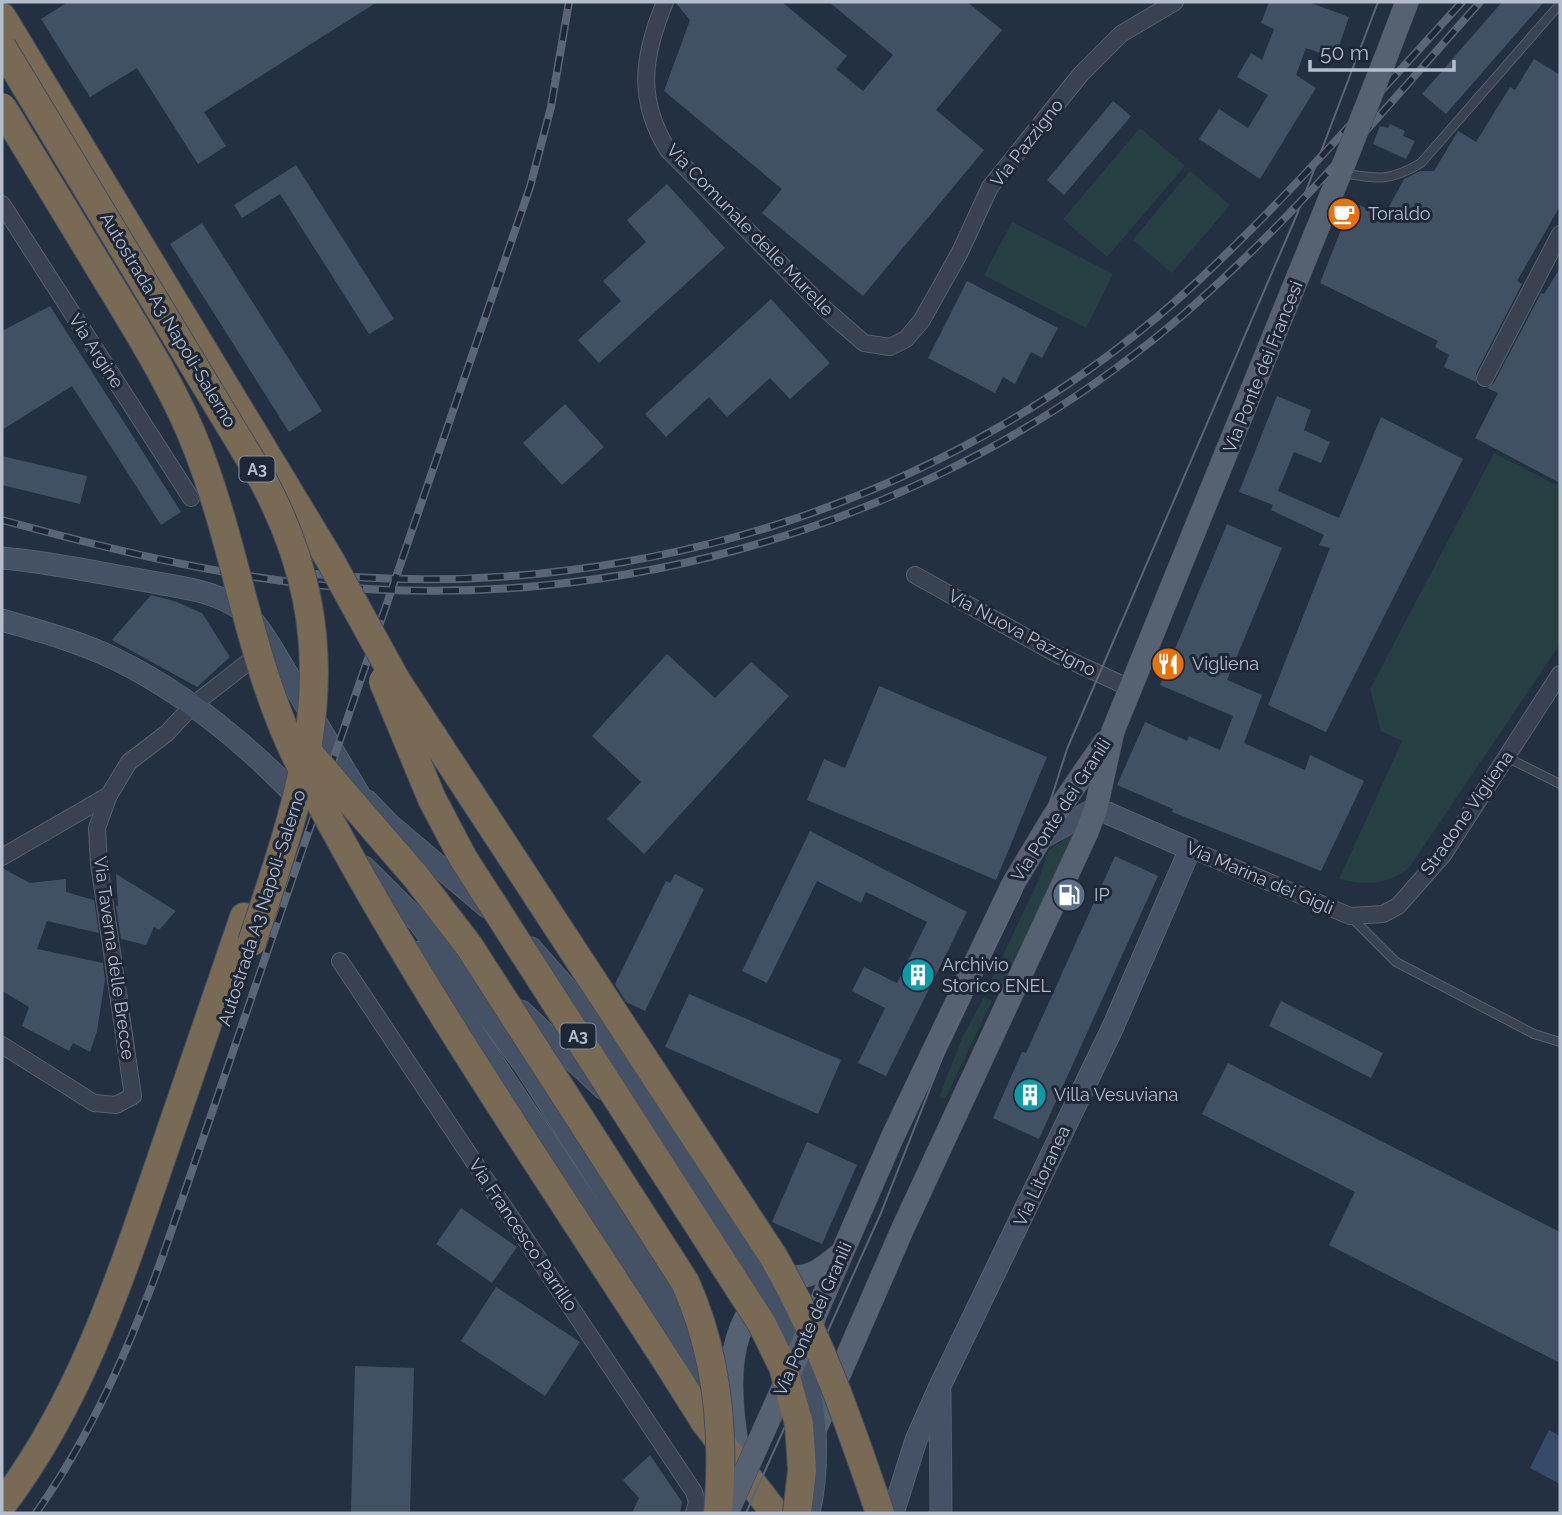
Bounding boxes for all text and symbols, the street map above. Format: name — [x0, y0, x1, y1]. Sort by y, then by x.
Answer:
scale bar — [1310, 28, 1454, 72]
text: 50 m — [1320, 40, 1369, 65]
street label: Via Pazzigno — [986, 94, 1068, 191]
street label: Via Comunale delle Murelle — [662, 139, 839, 320]
cafe icon: Toraldo — [1325, 195, 1363, 233]
place label: Toraldo — [1368, 203, 1431, 224]
street label: Autostrada A3 Napoli-Salerno — [96, 208, 241, 431]
street label: Via Ponte dei Francesi — [1218, 278, 1307, 456]
street label: Via Argine — [65, 310, 128, 392]
road number: A3 — [240, 456, 274, 482]
street label: Via Nuova Pazzigno — [945, 585, 1100, 680]
restaurant icon: Vigliena — [1149, 645, 1187, 683]
place label: Vigliena — [1192, 653, 1259, 674]
street label: Via Ponte dei Granili — [1007, 734, 1115, 885]
street label: Stradone Vigliena — [1416, 747, 1517, 879]
street label: Autostrada A3 Napoli-Salerno — [213, 787, 310, 1029]
street label: Via Marina dei Gigli — [1183, 837, 1337, 918]
street label: Via Taverna delle Brecce — [90, 855, 139, 1061]
fuel station icon: IP — [1050, 876, 1088, 914]
place label: IP — [1094, 884, 1110, 905]
place label: Archivio Storico ENEL — [942, 954, 1052, 996]
building icon: Archivio Storico ENEL — [899, 956, 937, 994]
road number: A3 — [560, 1024, 596, 1048]
building icon: Villa Vesuviana — [1011, 1076, 1049, 1114]
place label: Villa Vesuviana — [1054, 1084, 1178, 1105]
street label: Via Litoranea — [1009, 1122, 1074, 1229]
street label: Via Francesco Parrillo — [465, 1155, 582, 1315]
street label: Via Ponte dei Granili — [769, 1239, 856, 1399]

